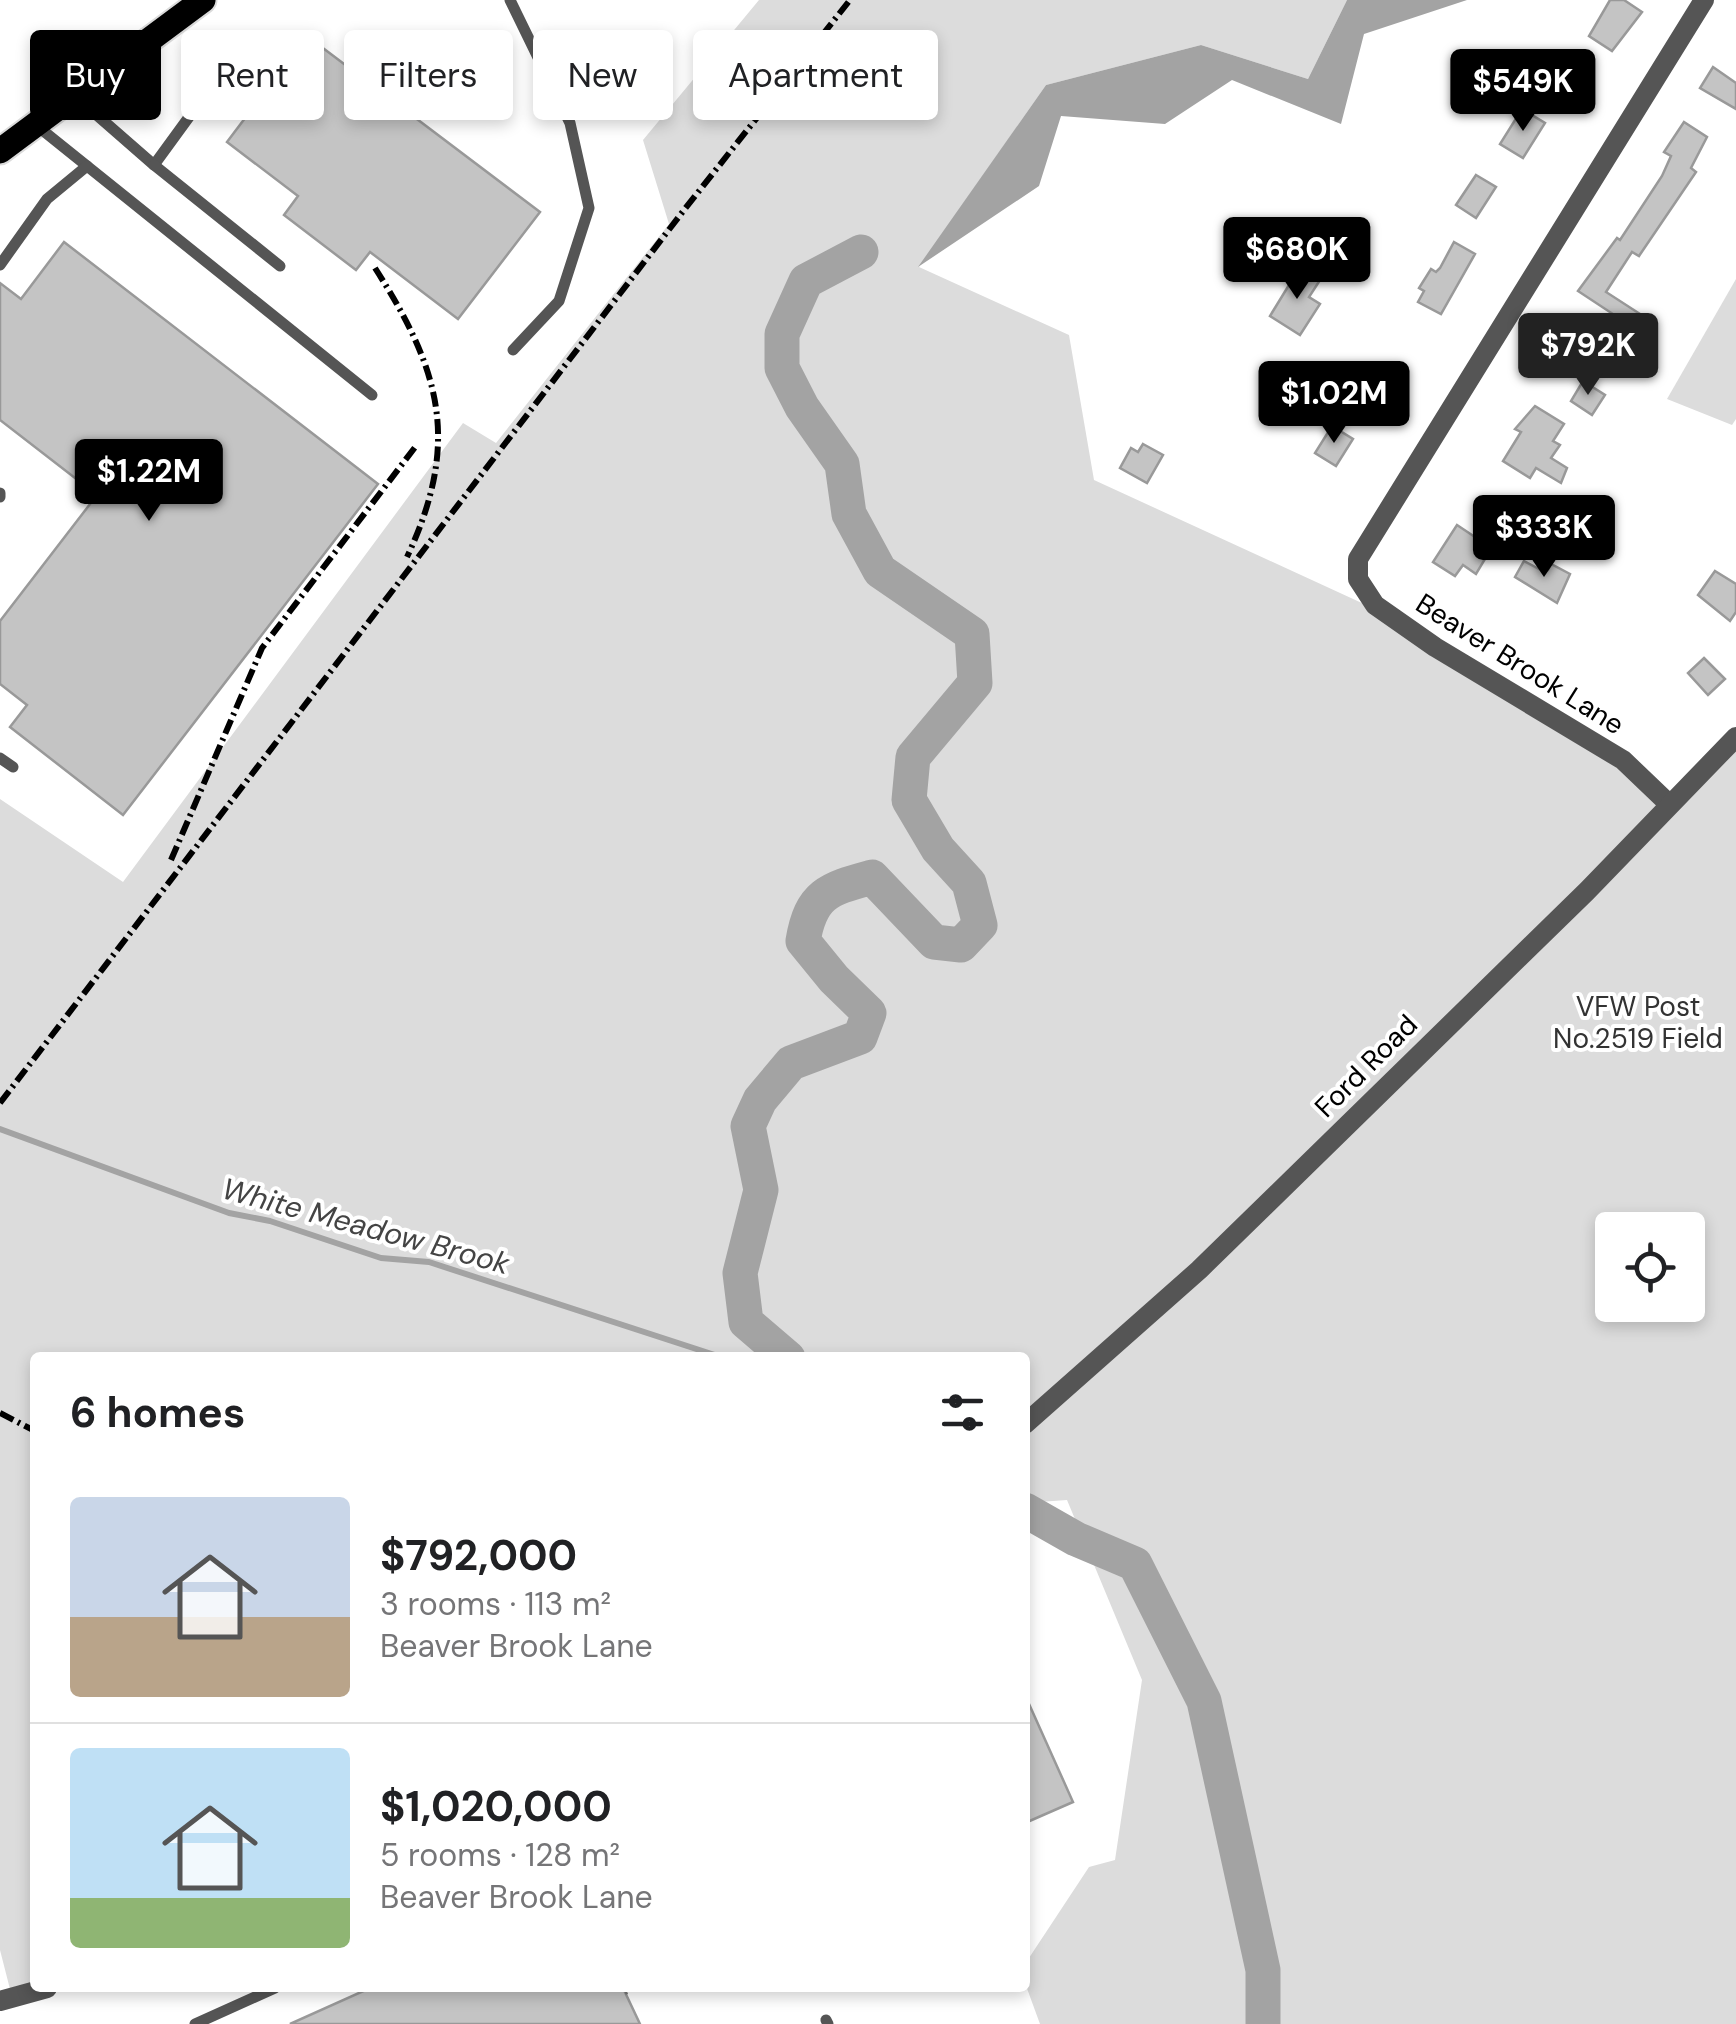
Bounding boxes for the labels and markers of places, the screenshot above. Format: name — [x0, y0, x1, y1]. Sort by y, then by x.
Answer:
pin: $549K — [1453, 49, 1593, 134]
pin: $680K — [1227, 217, 1367, 302]
pin: $792K — [1518, 313, 1658, 398]
pin: $1.02M — [1253, 361, 1415, 446]
pin: $1.22M — [68, 439, 230, 524]
pin: $333K — [1474, 495, 1614, 580]

